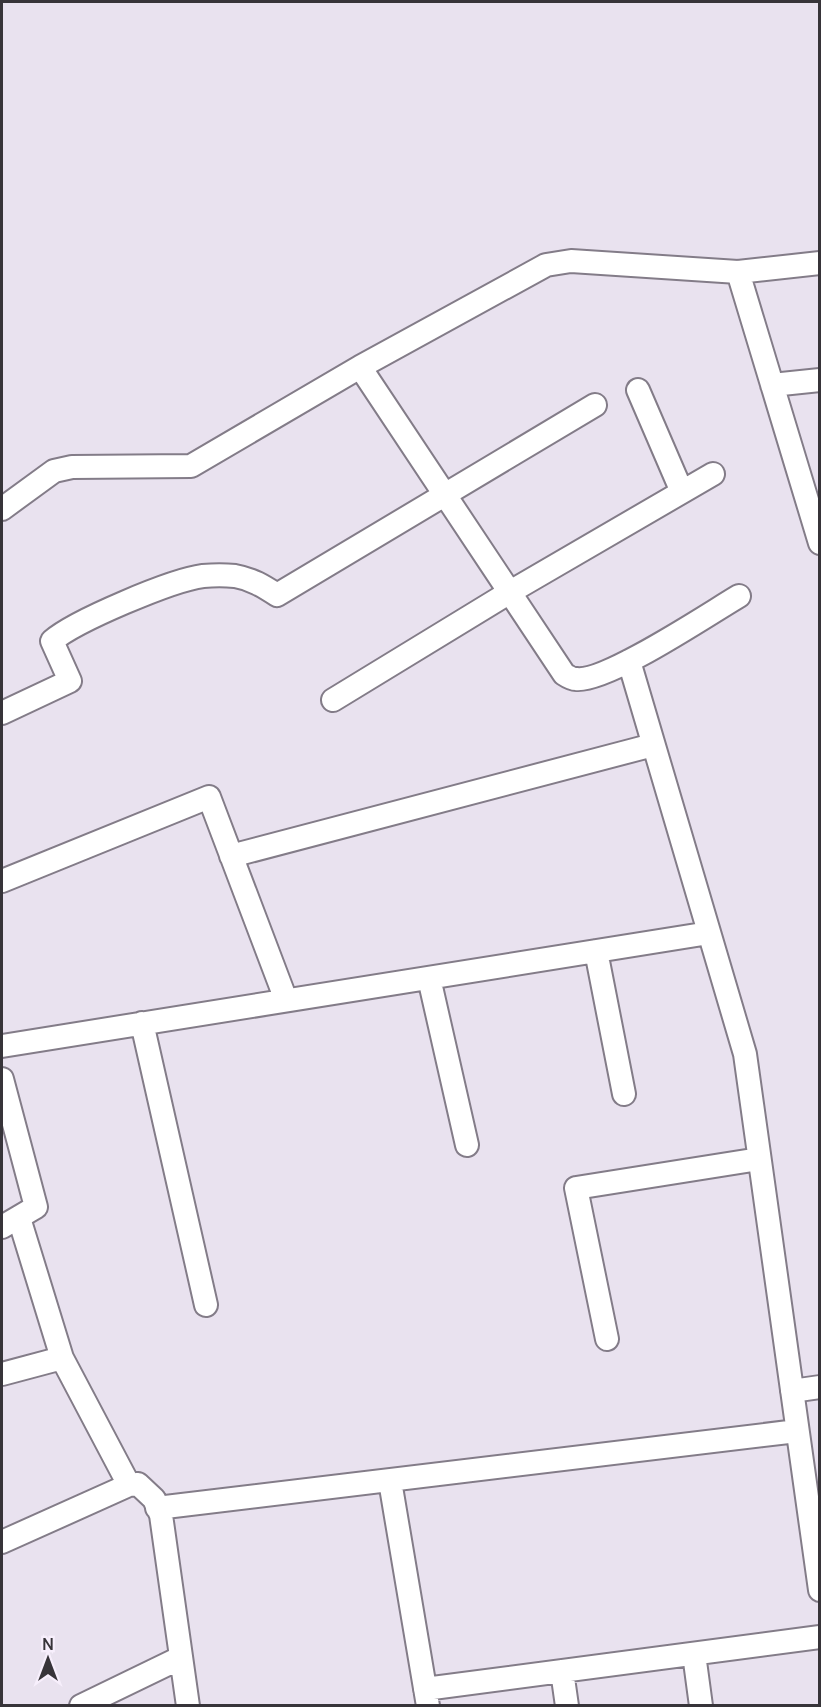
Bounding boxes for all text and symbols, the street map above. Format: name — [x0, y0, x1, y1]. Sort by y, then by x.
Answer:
north arrow — [18, 1629, 78, 1689]
text: N — [42, 1633, 54, 1655]

